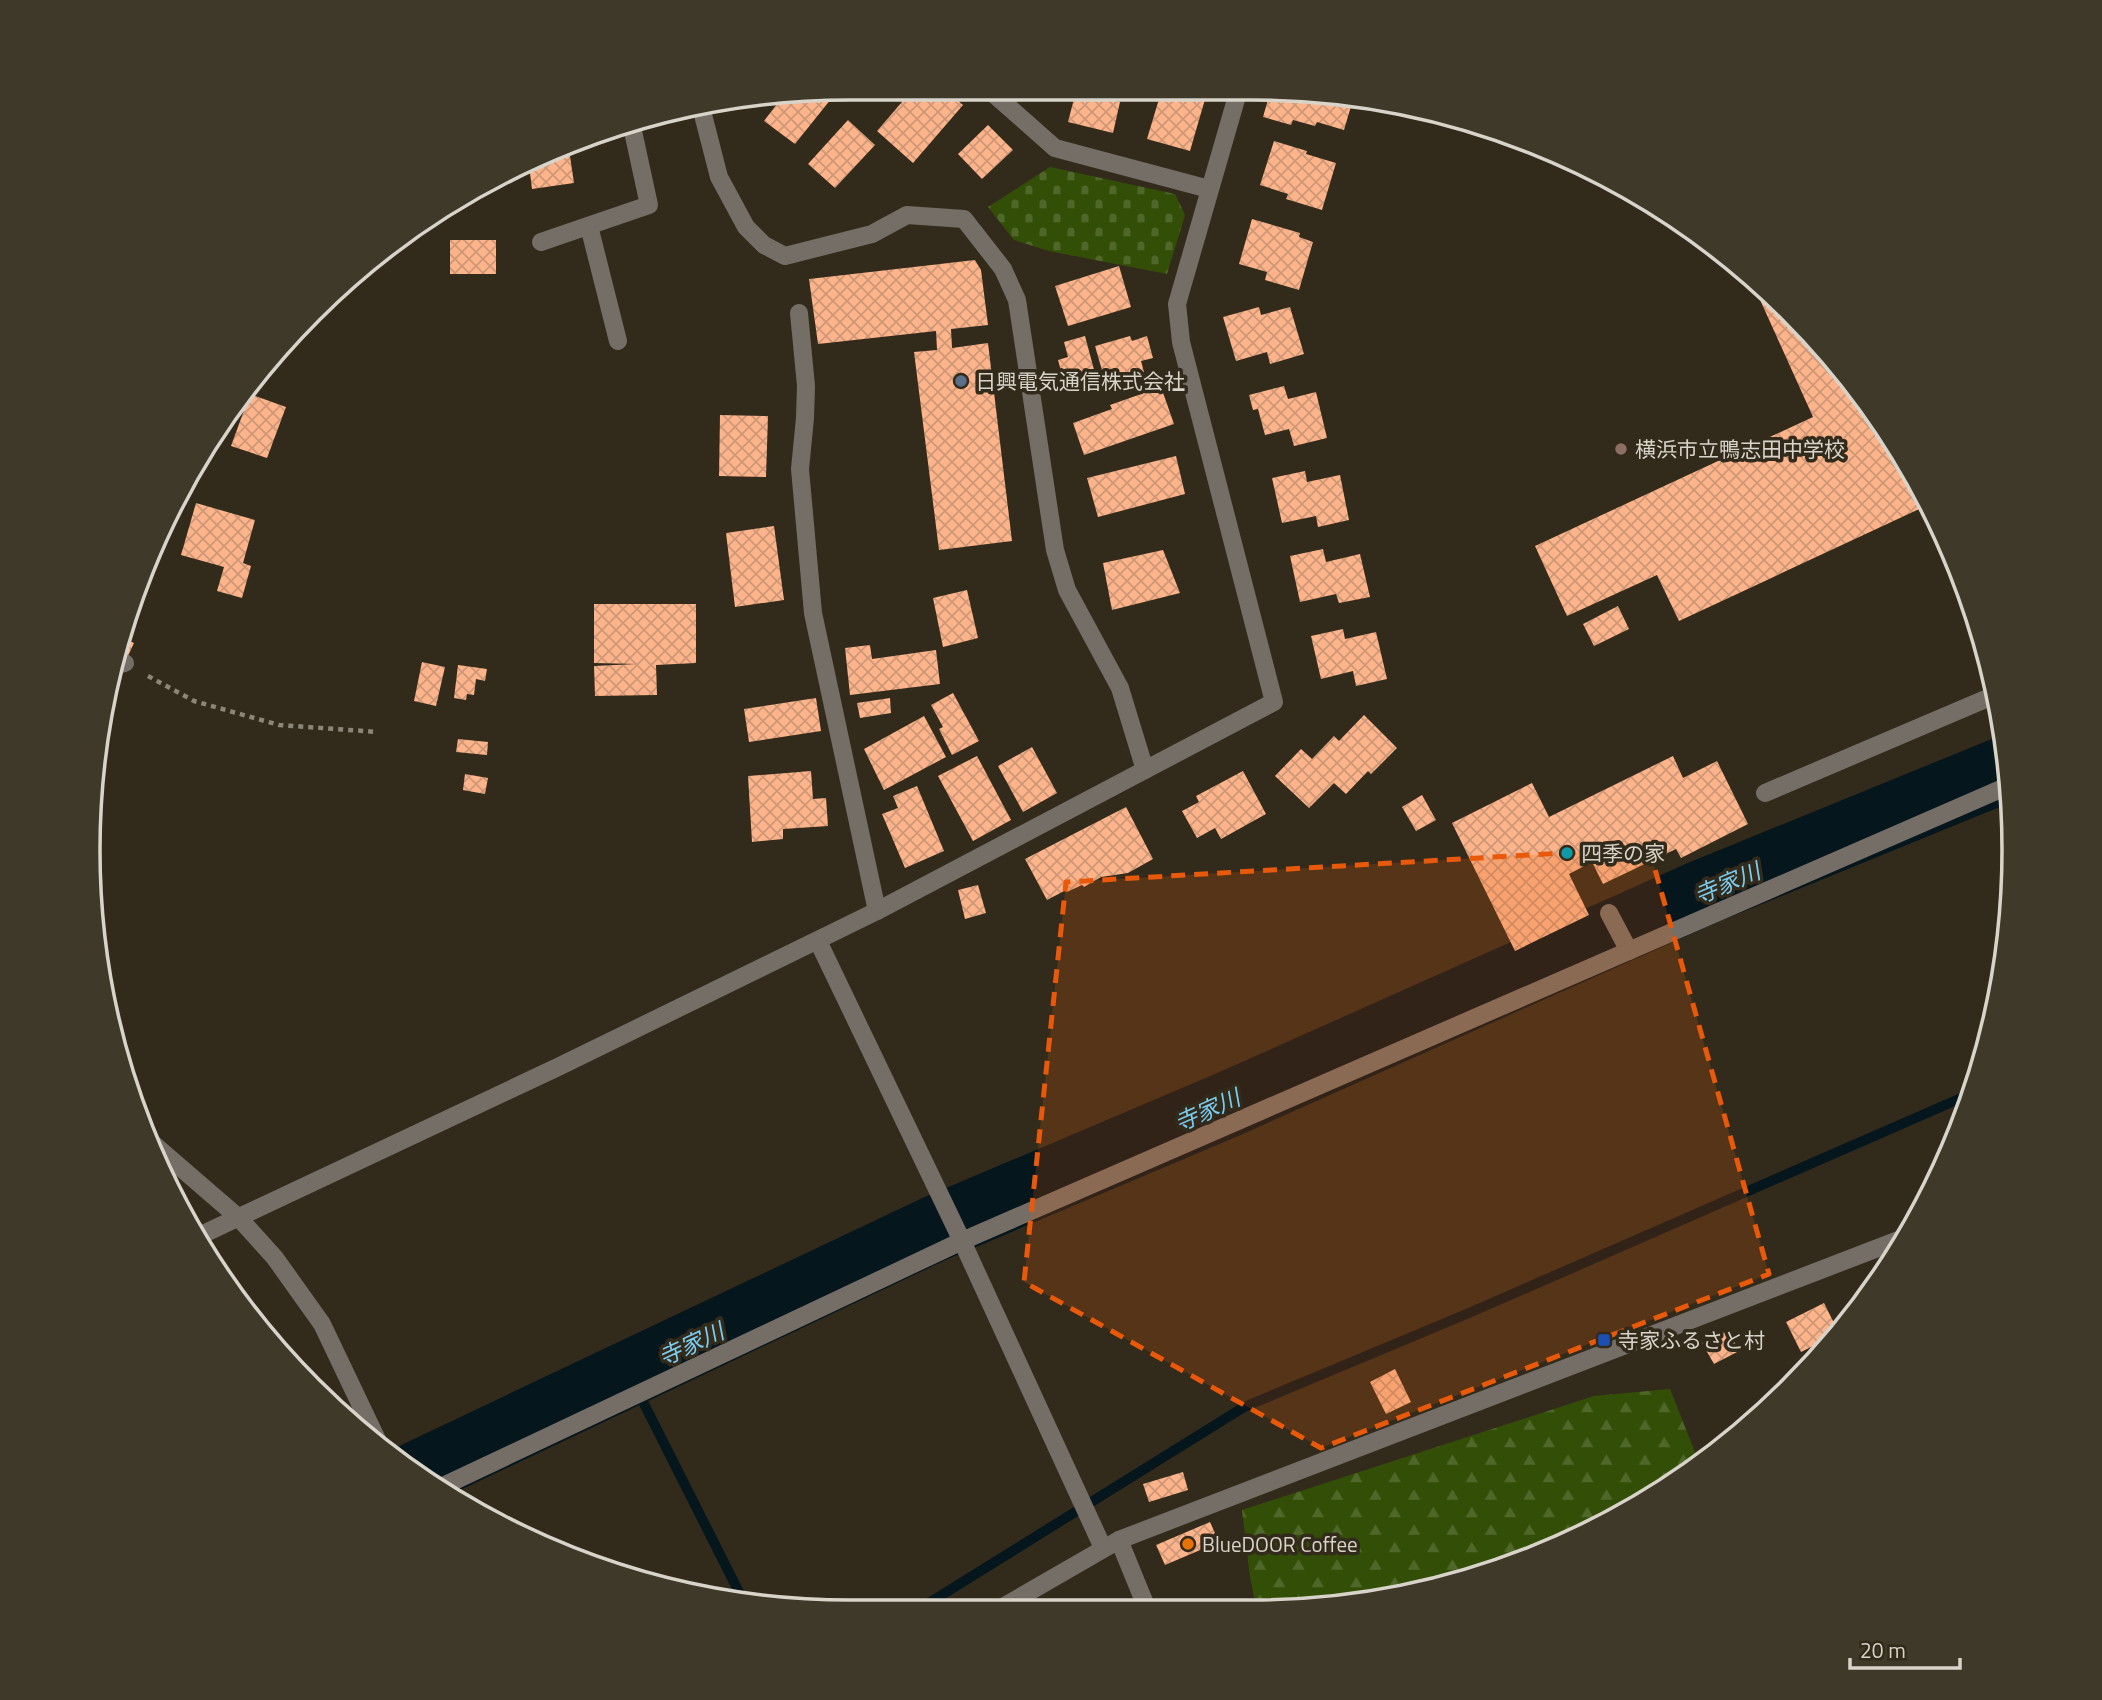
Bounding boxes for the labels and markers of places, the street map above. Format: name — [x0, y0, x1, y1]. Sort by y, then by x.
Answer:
place label: 日興電気通信株式会社 — [975, 365, 1185, 397]
marker: 日興電気通信株式会社 — [953, 373, 969, 389]
place label: 横浜市立鴨志田中学校 — [1635, 433, 1845, 465]
marker: 横浜市立鴨志田中学校 — [1613, 441, 1629, 457]
place label: 四季の家 — [1581, 837, 1665, 869]
marker: 四季の家 — [1559, 845, 1575, 861]
place label: 寺家ふるさと村 — [1618, 1324, 1765, 1356]
marker: 寺家ふるさと村 — [1596, 1332, 1612, 1348]
place label: BlueDOOR Coffee — [1202, 1528, 1358, 1560]
marker: BlueDOOR Coffee — [1180, 1536, 1196, 1552]

